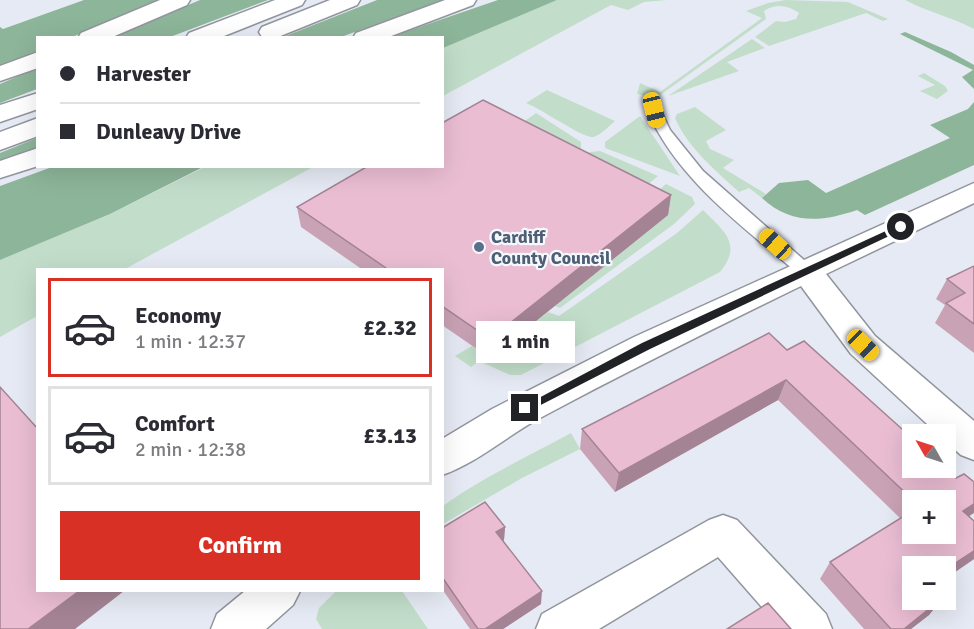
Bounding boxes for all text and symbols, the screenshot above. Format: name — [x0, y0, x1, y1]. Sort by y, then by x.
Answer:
text: Harvester — [96, 60, 191, 87]
car — [641, 90, 667, 130]
text: Dunleavy Drive — [96, 118, 241, 145]
route start — [887, 213, 914, 240]
car — [756, 225, 794, 263]
place label: Cardiff County Council — [491, 226, 611, 269]
marker: Cardiff County Council — [472, 240, 486, 254]
icon: car — [63, 301, 117, 355]
text: Economy — [135, 302, 221, 329]
text: £2.32 — [363, 314, 417, 341]
callout: 1 min — [476, 321, 574, 363]
car — [844, 326, 882, 364]
text: 1 min · 12:37 — [135, 329, 246, 354]
text: 1 min — [501, 329, 550, 354]
route end — [511, 394, 538, 421]
icon: car — [63, 409, 117, 463]
text: Comfort — [135, 410, 215, 437]
text: £3.13 — [363, 422, 417, 449]
north arrow — [902, 424, 956, 478]
map controls — [902, 424, 956, 610]
text: 2 min · 12:38 — [135, 437, 246, 462]
button: + — [902, 490, 956, 544]
button: Confirm — [60, 511, 420, 580]
button: − — [902, 556, 956, 610]

